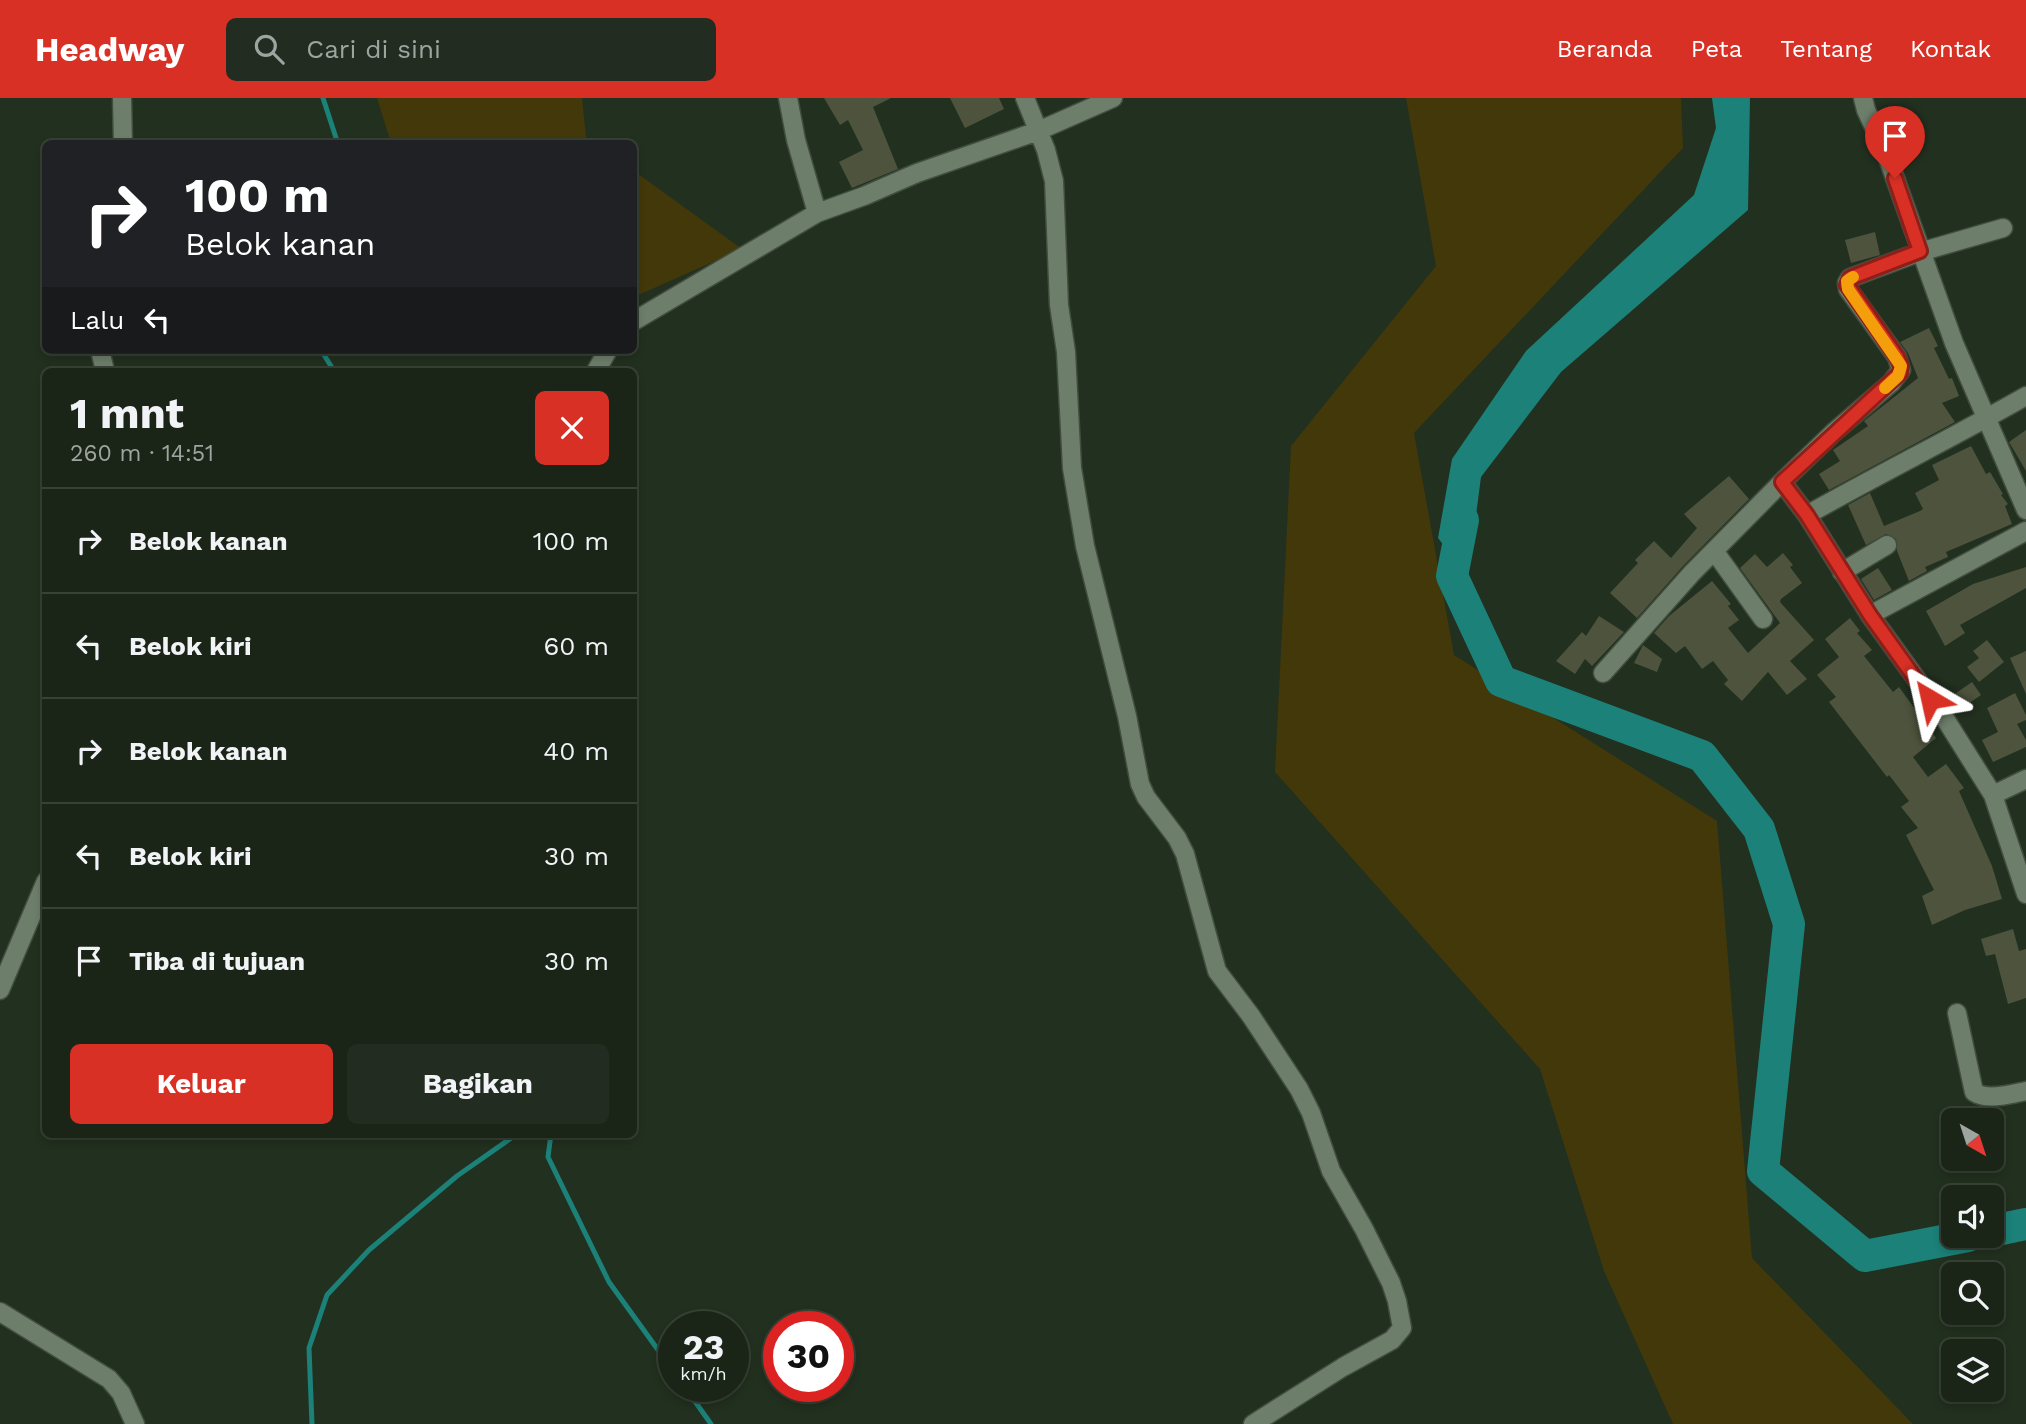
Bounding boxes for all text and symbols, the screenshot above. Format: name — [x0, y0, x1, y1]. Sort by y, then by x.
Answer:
search box — [226, 18, 716, 81]
text: Headway — [35, 30, 184, 69]
icon: search — [250, 30, 288, 68]
text: Cari di sini — [306, 34, 441, 64]
text: Beranda — [1557, 35, 1653, 63]
text: Peta — [1691, 35, 1742, 63]
text: Tentang — [1780, 35, 1872, 63]
text: Kontak — [1910, 35, 1991, 63]
pin — [1865, 106, 1925, 178]
icon: arrive — [1876, 117, 1914, 155]
text: 100 m — [185, 166, 329, 224]
icon: right — [70, 168, 161, 259]
text: Belok kanan — [185, 225, 375, 263]
icon: left — [138, 301, 176, 339]
text: Lalu — [70, 305, 124, 335]
text: 1 mnt — [70, 389, 184, 438]
button: close — [535, 391, 609, 465]
text: 260 m · 14:51 — [70, 440, 214, 467]
icon: right — [70, 522, 108, 560]
text: Belok kanan — [129, 526, 288, 556]
text: 100 m — [533, 526, 609, 556]
icon: left — [70, 627, 108, 665]
text: Belok kiri — [129, 631, 252, 661]
text: 60 m — [543, 631, 609, 661]
position arrow — [1893, 662, 1967, 736]
icon: right — [70, 732, 108, 770]
text: Belok kanan — [129, 736, 288, 766]
text: 40 m — [543, 736, 609, 766]
icon: left — [70, 837, 108, 875]
text: Belok kiri — [129, 841, 252, 871]
text: 30 m — [544, 841, 609, 871]
icon: arrive — [70, 942, 108, 980]
text: Tiba di tujuan — [129, 946, 305, 976]
text: 30 m — [544, 946, 609, 976]
button: Keluar — [70, 1044, 333, 1124]
button: Bagikan — [347, 1044, 609, 1124]
north arrow — [1941, 1108, 2004, 1171]
map controls — [1941, 1108, 2004, 1402]
button: sound — [1941, 1185, 2004, 1248]
button: search — [1941, 1262, 2004, 1325]
speed limit sign: 30 — [763, 1311, 854, 1402]
text: 23 — [683, 1326, 724, 1368]
button: layers — [1941, 1339, 2004, 1402]
text: km/h — [680, 1363, 727, 1384]

